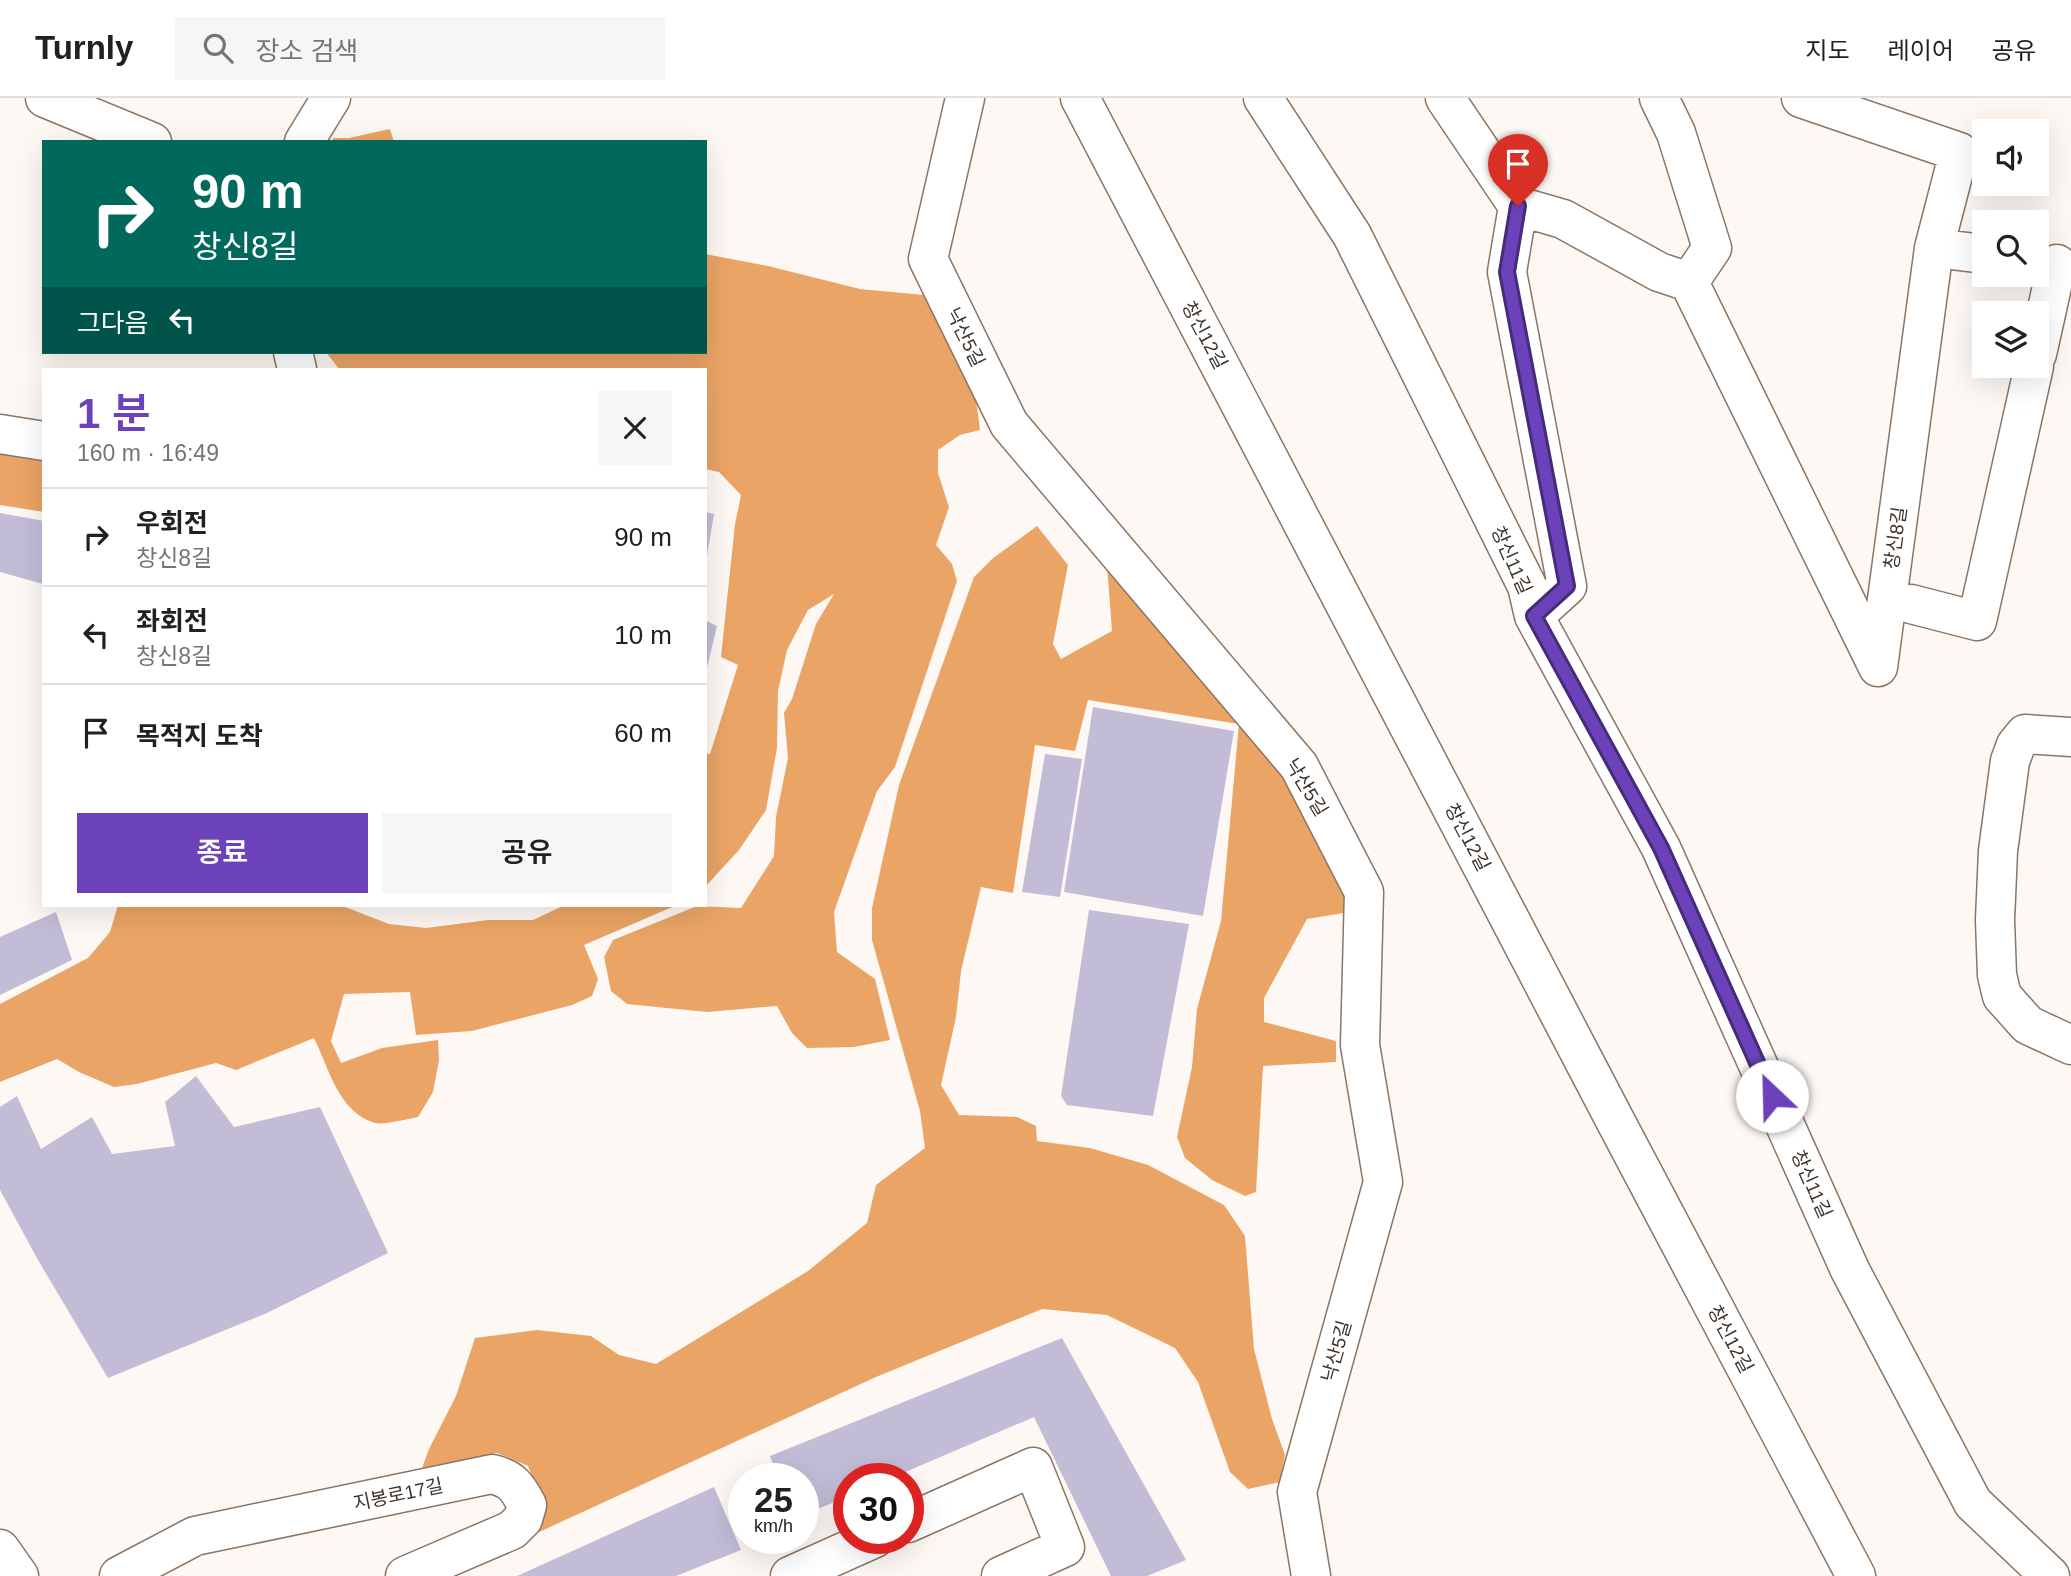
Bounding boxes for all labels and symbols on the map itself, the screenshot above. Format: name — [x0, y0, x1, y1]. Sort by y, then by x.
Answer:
pin — [1488, 134, 1548, 206]
street label: 창신12길 — [1178, 298, 1231, 373]
street label: 낙산5길 — [942, 304, 989, 370]
street label: 창신8길 — [1881, 505, 1910, 571]
street label: 창신11길 — [1487, 523, 1536, 597]
street label: 낙산5길 — [1281, 755, 1332, 820]
street label: 창신12길 — [1441, 800, 1494, 875]
position arrow — [1735, 1059, 1809, 1133]
street label: 창신11길 — [1787, 1147, 1836, 1221]
street label: 창신12길 — [1704, 1302, 1757, 1377]
street label: 낙산5길 — [1318, 1318, 1355, 1384]
speed limit sign: 30 — [833, 1463, 924, 1554]
street label: 지봉로17길 — [351, 1475, 445, 1514]

